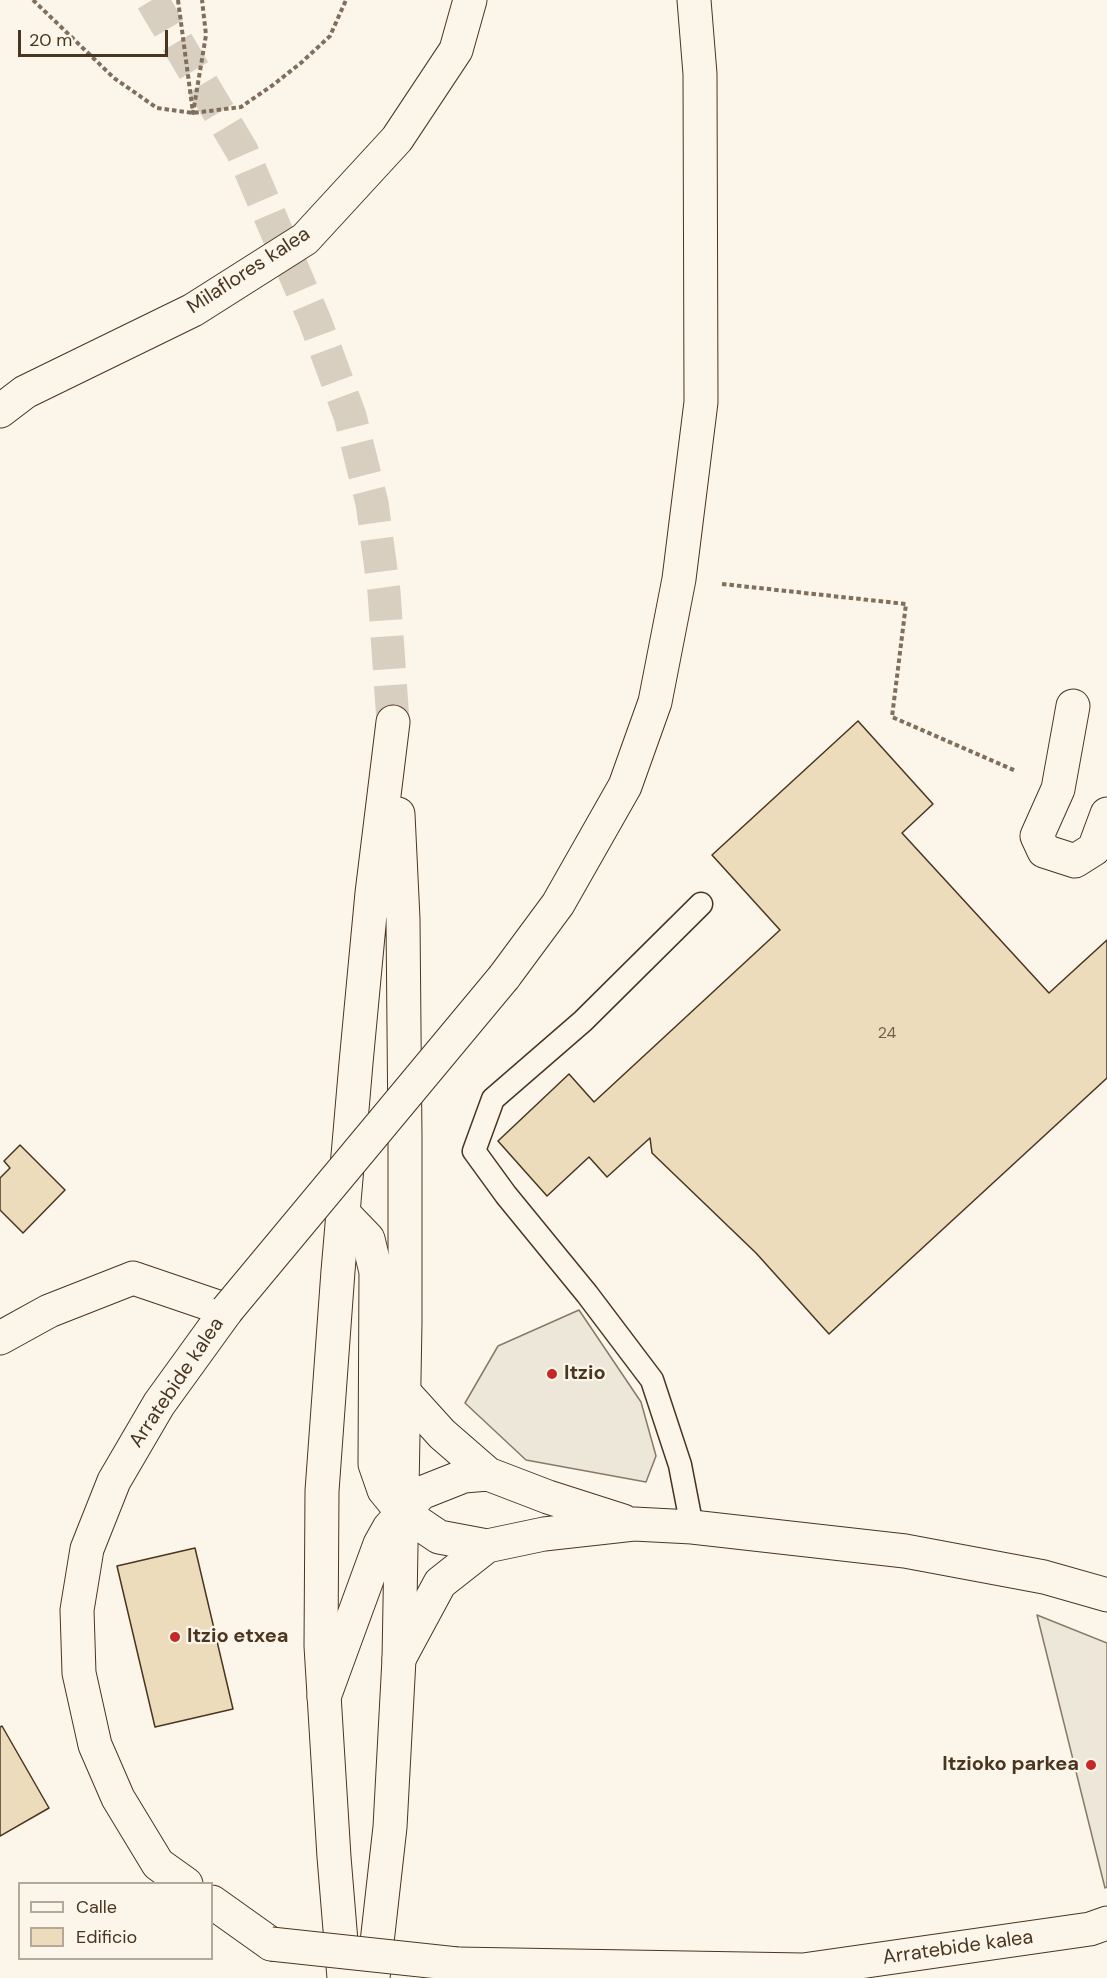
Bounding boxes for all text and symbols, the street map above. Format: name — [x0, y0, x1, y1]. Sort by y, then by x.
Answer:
scale bar — [21, 18, 171, 56]
text: 20 m — [29, 28, 72, 52]
street label: Milaflores kalea — [183, 222, 315, 320]
house number: 24 — [878, 1024, 896, 1044]
street label: Arratebide kalea — [125, 1313, 229, 1453]
place label: Itzio — [564, 1362, 606, 1386]
marker: Itzio — [545, 1367, 559, 1381]
place label: Itzio etxea — [187, 1625, 288, 1649]
marker: Itzio etxea — [168, 1630, 182, 1644]
place label: Itzioko parkea — [942, 1753, 1079, 1777]
marker: Itzioko parkea — [1084, 1758, 1098, 1772]
legend — [18, 1882, 213, 1960]
text: Calle — [76, 1895, 117, 1919]
text: Edificio — [76, 1925, 137, 1949]
street label: Arratebide kalea — [881, 1926, 1035, 1970]

